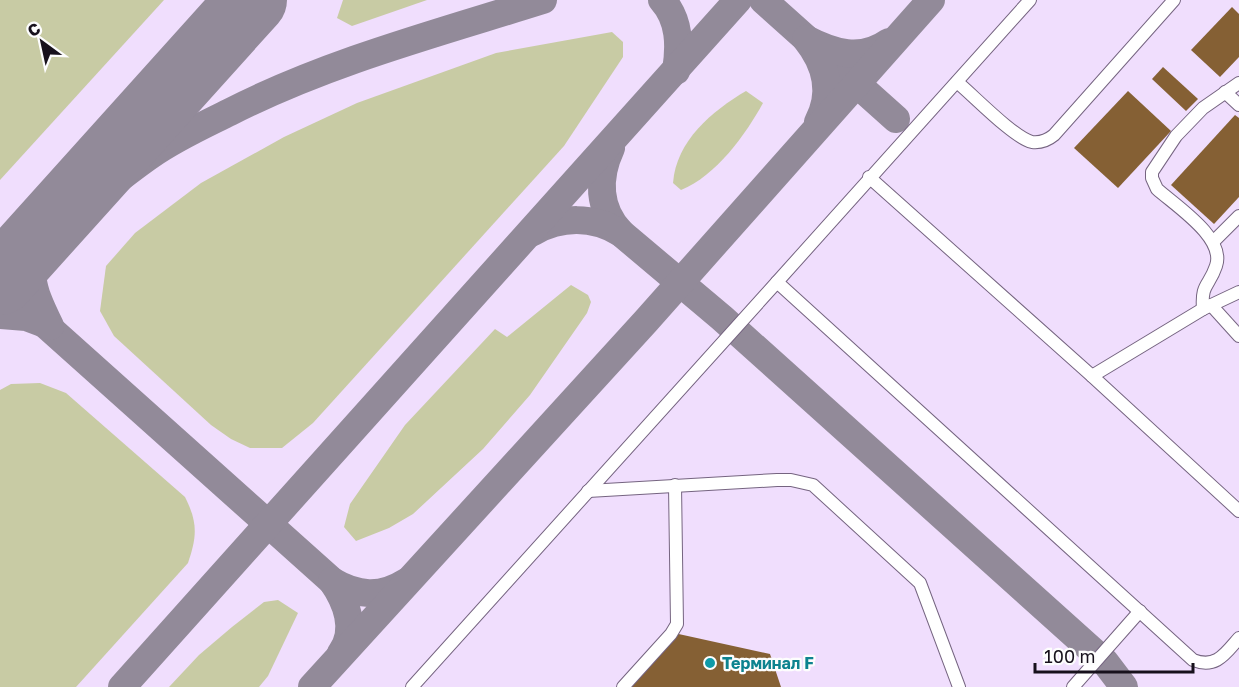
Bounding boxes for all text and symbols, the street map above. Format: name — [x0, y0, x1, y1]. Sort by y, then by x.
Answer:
north arrow — [12, 12, 72, 72]
text: С — [24, 18, 44, 41]
scale bar — [1035, 636, 1192, 674]
text: 100 m — [1044, 645, 1095, 667]
place label: Терминал F — [722, 653, 814, 673]
marker: Терминал F — [703, 656, 717, 670]

